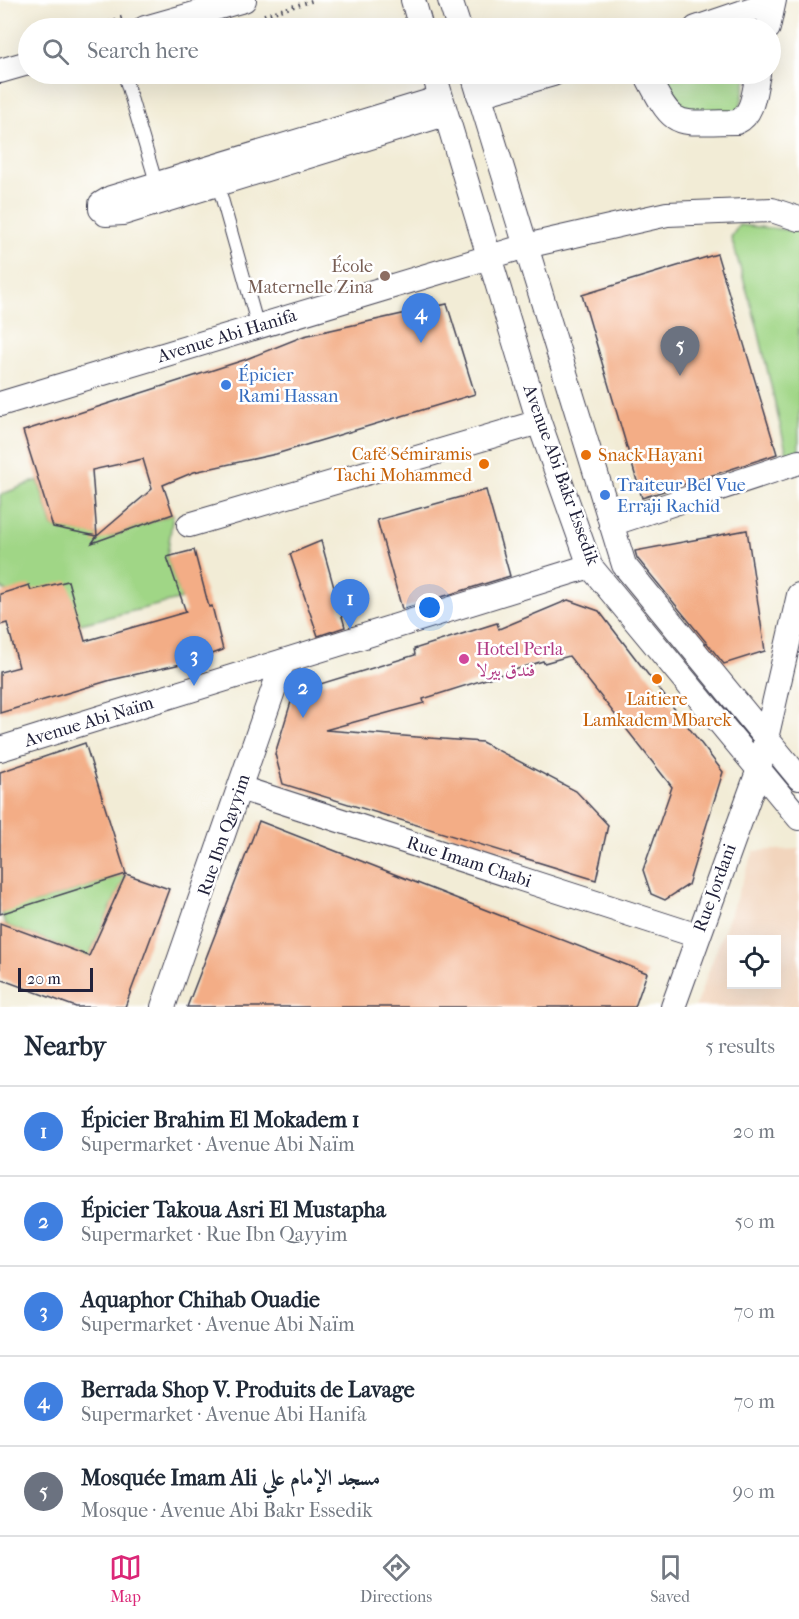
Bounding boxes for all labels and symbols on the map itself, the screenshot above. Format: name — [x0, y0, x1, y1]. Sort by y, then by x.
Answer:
place label: École Maternelle Zina — [247, 255, 374, 298]
marker: École Maternelle Zina — [378, 269, 392, 283]
pin: 4 — [402, 294, 440, 343]
street label: Avenue Abi Hanifa — [154, 305, 300, 367]
pin: 5 — [660, 326, 700, 376]
place label: Épicier Rami Hassan — [238, 364, 339, 407]
marker: Épicier Rami Hassan — [219, 378, 233, 392]
street label: Avenue Abi Bakr Essedik — [518, 381, 604, 569]
place label: Café Sémiramis Tachi Mohammed — [334, 444, 472, 486]
place label: Snack Hayani — [598, 445, 703, 466]
marker: Snack Hayani — [579, 448, 593, 462]
marker: Café Sémiramis Tachi Mohammed — [477, 457, 491, 471]
place label: Traiteur Bel Vue Erraji Rachid — [617, 475, 746, 517]
marker: Traiteur Bel Vue Erraji Rachid — [598, 488, 612, 502]
pin: 1 — [330, 580, 370, 629]
your location — [415, 593, 444, 622]
pin: 3 — [174, 636, 214, 686]
place label: Hotel Perla فندق بيرلا — [476, 639, 564, 681]
marker: Hotel Perla فندق بيرلا — [457, 652, 471, 666]
pin: 2 — [284, 668, 322, 718]
marker: Laitiere Lamkadem Mbarek — [650, 672, 664, 686]
place label: Laitiere Lamkadem Mbarek — [582, 689, 732, 731]
street label: Avenue Abi Naïm — [21, 692, 156, 752]
street label: Rue Ibn Qayyim — [193, 771, 255, 899]
street label: Rue Imam Chabi — [404, 832, 535, 892]
street label: Rue Jordani — [689, 840, 741, 935]
scale bar — [18, 965, 93, 992]

